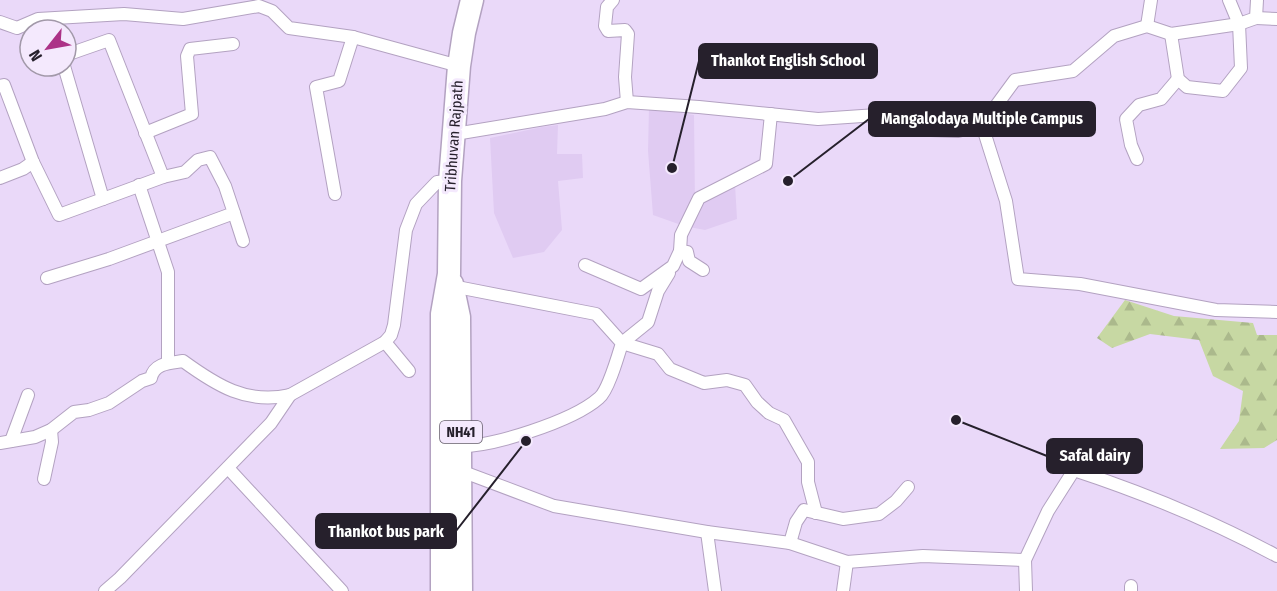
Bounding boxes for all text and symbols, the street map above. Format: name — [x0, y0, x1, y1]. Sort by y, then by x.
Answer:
north arrow — [18, 18, 78, 78]
callout: Thankot English School — [699, 44, 877, 78]
text: N — [25, 46, 46, 64]
text: Thankot English School — [711, 51, 866, 70]
street label: Tribhuvan Rajpath — [441, 80, 467, 192]
callout: Mangalodaya Multiple Campus — [869, 102, 1095, 136]
text: Mangalodaya Multiple Campus — [881, 109, 1083, 128]
road number: NH41 — [440, 421, 482, 443]
callout: Safal dairy — [1047, 439, 1142, 473]
text: Safal dairy — [1060, 446, 1131, 465]
callout: Thankot bus park — [316, 514, 456, 548]
text: Thankot bus park — [328, 522, 445, 541]

